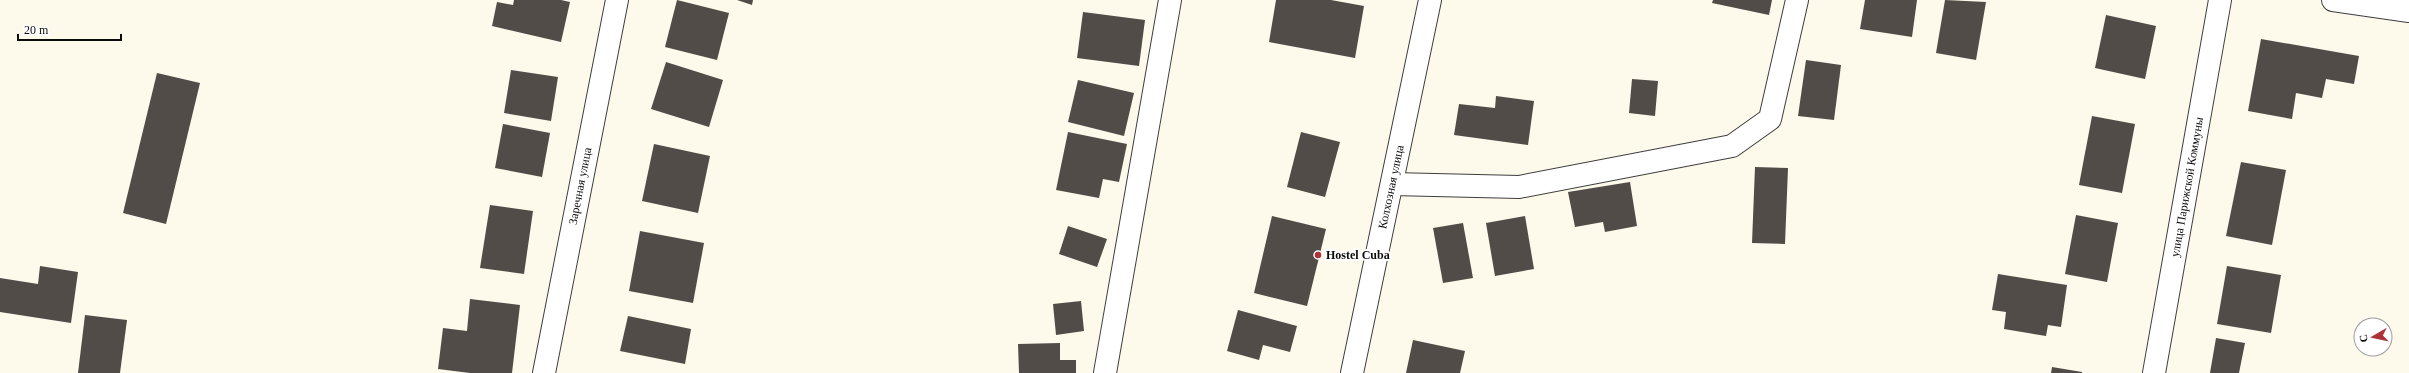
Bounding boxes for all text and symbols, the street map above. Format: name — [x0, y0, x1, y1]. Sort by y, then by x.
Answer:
scale bar — [18, 16, 121, 42]
text: 20 m — [24, 23, 49, 37]
street label: улица Парижской Коммуны — [2168, 116, 2206, 258]
street label: Колхозная улица — [1375, 143, 1407, 230]
street label: Заречная улица — [566, 146, 594, 226]
place label: Hostel Cuba — [1326, 248, 1390, 262]
marker: Hostel Cuba — [1313, 250, 1323, 260]
north arrow — [2353, 317, 2393, 357]
text: С — [2357, 334, 2370, 343]

